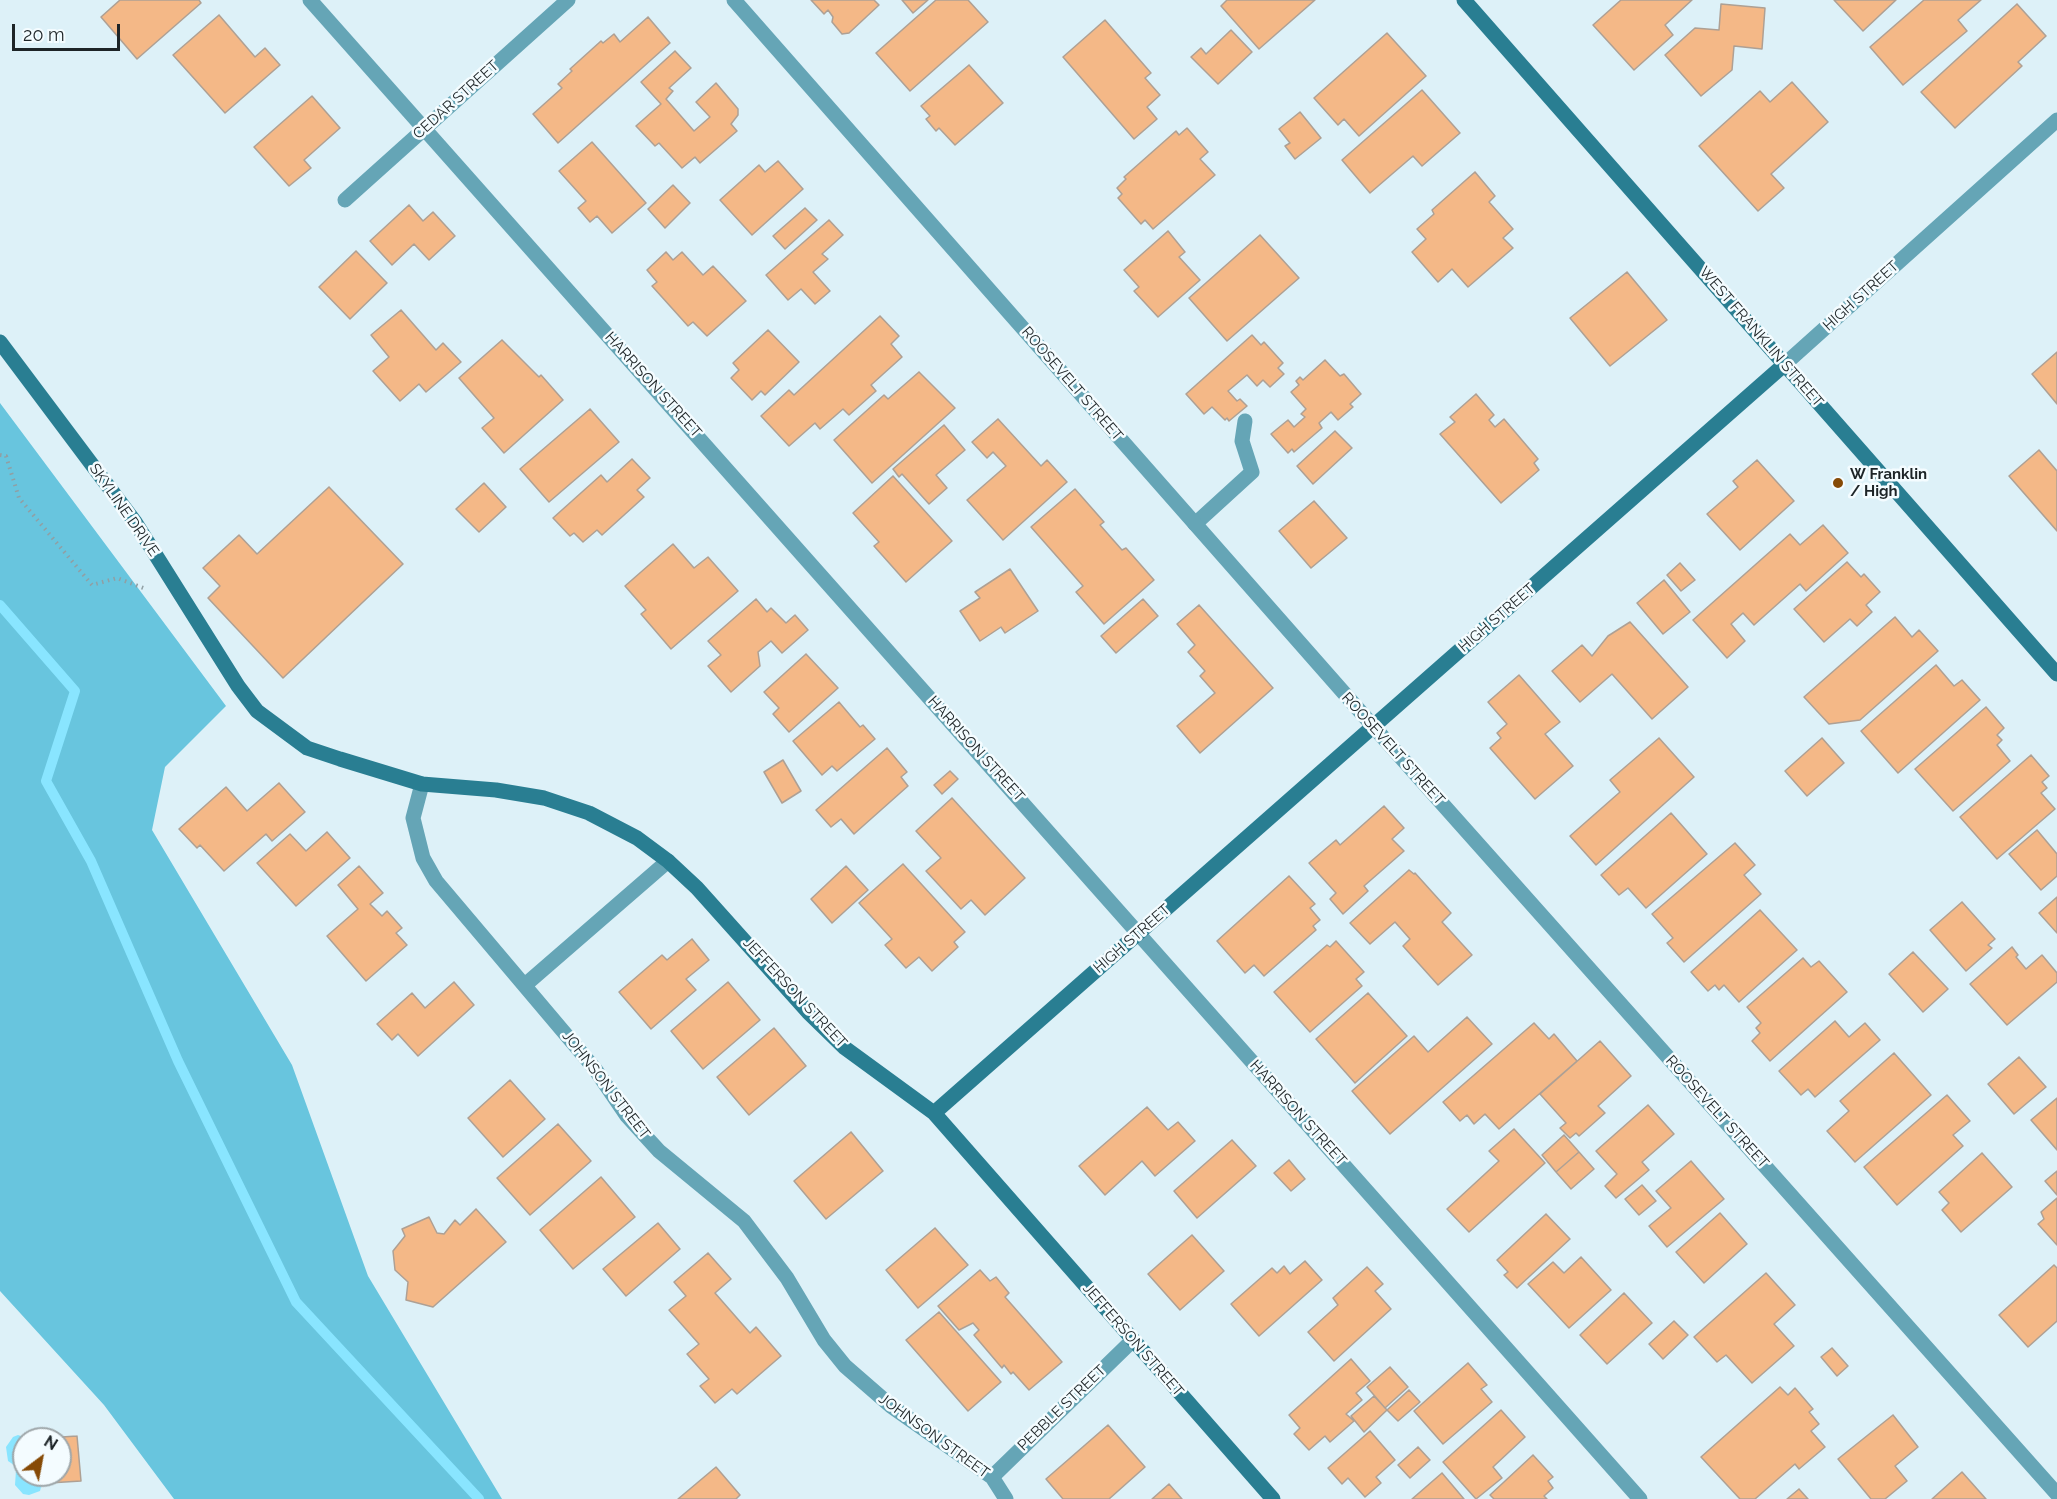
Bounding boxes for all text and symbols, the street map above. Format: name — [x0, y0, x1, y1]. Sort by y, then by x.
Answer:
scale bar — [15, 12, 123, 50]
text: 20 m — [23, 24, 65, 45]
street label: CEDAR STREET — [409, 57, 503, 143]
street label: HIGH STREET — [1819, 257, 1903, 335]
street label: WEST FRANKLIN STREET — [1695, 263, 1827, 411]
street label: ROOSEVELT STREET — [1018, 323, 1126, 445]
street label: HARRISON STREET — [601, 329, 705, 441]
street label: SKYLINE DRIVE — [85, 460, 163, 560]
place label: W Franklin / High — [1850, 465, 1927, 500]
marker: W Franklin / High — [1831, 476, 1845, 490]
street label: HIGH STREET — [1455, 580, 1539, 656]
street label: ROOSEVELT STREET — [1338, 689, 1448, 809]
street label: HARRISON STREET — [924, 693, 1028, 805]
street label: HIGH STREET — [1090, 901, 1174, 977]
street label: JEFFERSON STREET — [739, 934, 851, 1052]
street label: JOHNSON STREET — [558, 1027, 654, 1143]
street label: ROOSEVELT STREET — [1662, 1052, 1772, 1172]
street label: HARRISON STREET — [1246, 1057, 1350, 1169]
street label: JEFFERSON STREET — [1079, 1280, 1187, 1400]
street label: PEBBLE STREET — [1014, 1361, 1110, 1455]
street label: JOHNSON STREET — [875, 1390, 993, 1482]
north arrow — [12, 1427, 72, 1487]
text: N — [41, 1432, 61, 1454]

